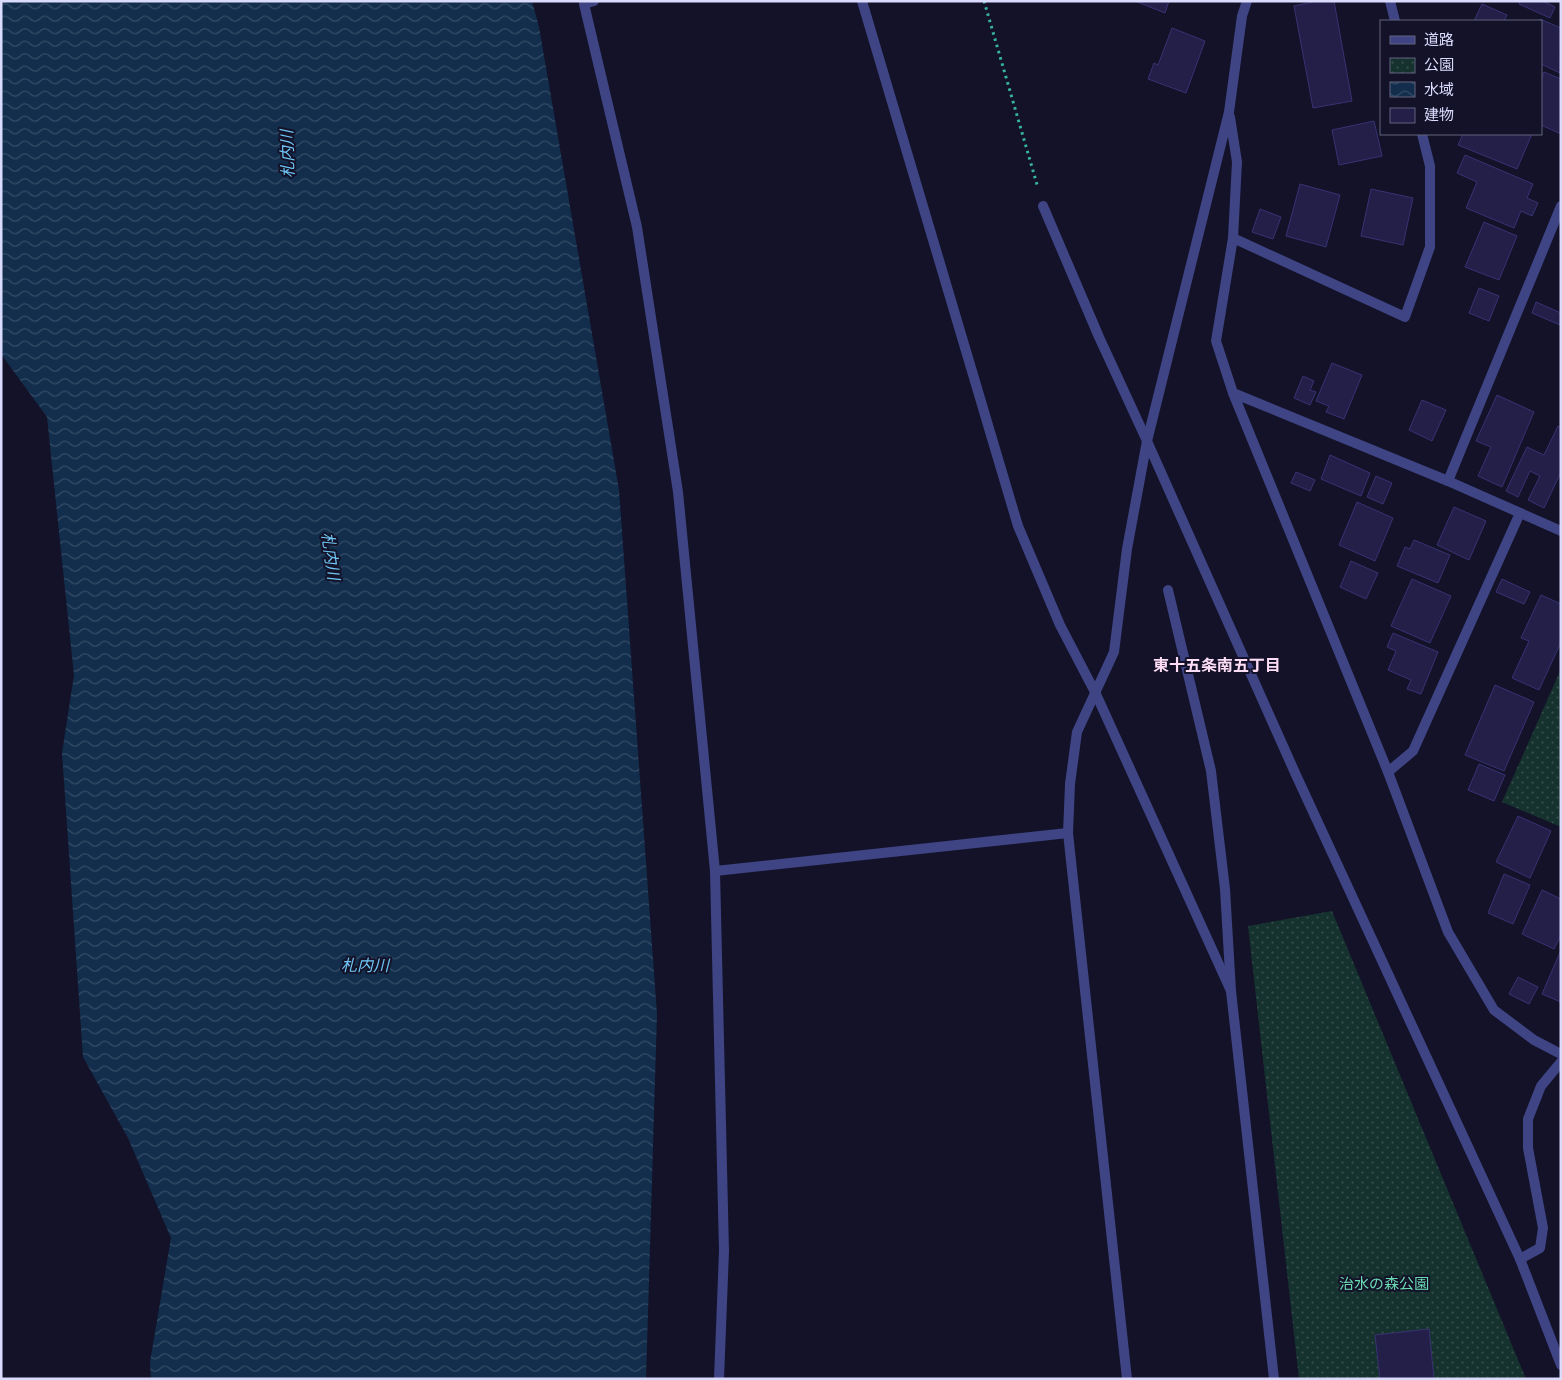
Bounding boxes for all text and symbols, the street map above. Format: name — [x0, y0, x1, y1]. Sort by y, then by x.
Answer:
legend — [1380, 20, 1542, 135]
text: 道路 — [1424, 30, 1454, 49]
text: 公園 — [1424, 55, 1454, 74]
text: 水域 — [1424, 80, 1454, 99]
text: 建物 — [1424, 105, 1454, 124]
water label: 札内川 — [276, 128, 298, 178]
water label: 札内川 — [318, 531, 345, 583]
district label: 東十五条南五丁目 — [1153, 655, 1281, 675]
water label: 札内川 — [341, 955, 391, 975]
park label: 治水の森公園 — [1339, 1274, 1429, 1293]

